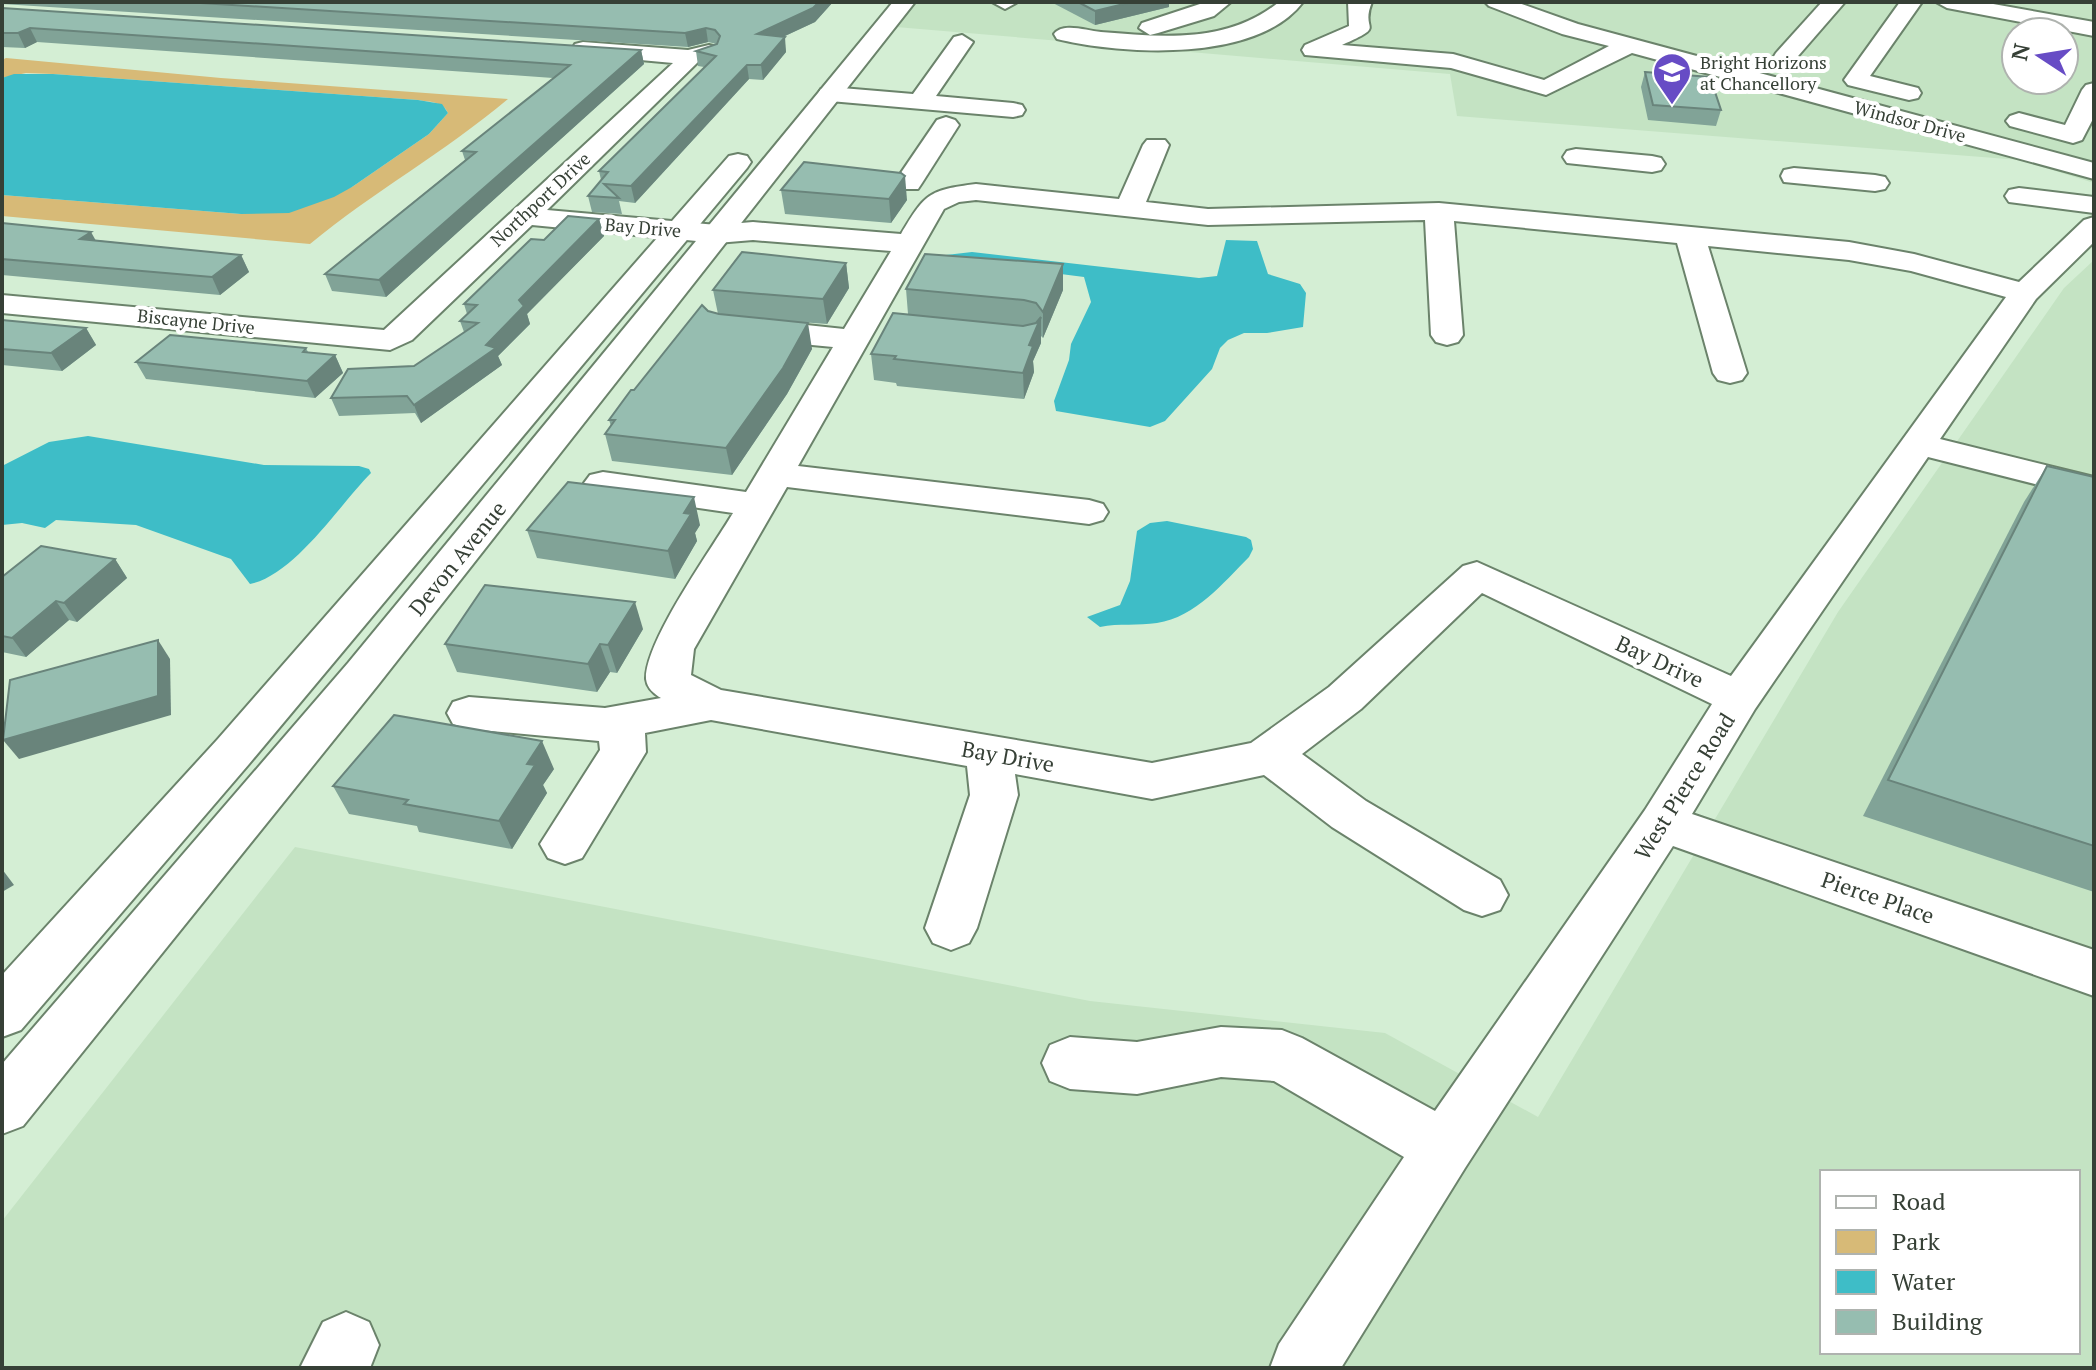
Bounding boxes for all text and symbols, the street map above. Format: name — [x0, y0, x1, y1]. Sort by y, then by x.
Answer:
north arrow — [2000, 16, 2080, 96]
text: N — [2004, 40, 2036, 63]
place label: Bright Horizons at Chancellory — [1700, 50, 1827, 95]
school or university icon: Bright Horizons at Chancellory — [1651, 51, 1693, 106]
street label: Windsor Drive — [1851, 95, 1969, 147]
street label: Northport Drive — [485, 146, 595, 252]
street label: Bay Drive — [604, 212, 682, 242]
street label: Biscayne Drive — [136, 303, 256, 339]
street label: Devon Avenue — [402, 495, 512, 621]
street label: Bay Drive — [1611, 628, 1709, 694]
street label: West Pierce Road — [1627, 707, 1741, 865]
street label: Bay Drive — [959, 734, 1057, 778]
street label: Pierce Place — [1818, 864, 1938, 930]
legend — [1820, 1170, 2080, 1354]
text: Road — [1892, 1185, 1946, 1217]
text: Park — [1892, 1225, 1941, 1257]
text: Water — [1892, 1265, 1956, 1297]
text: Building — [1892, 1305, 1983, 1337]

